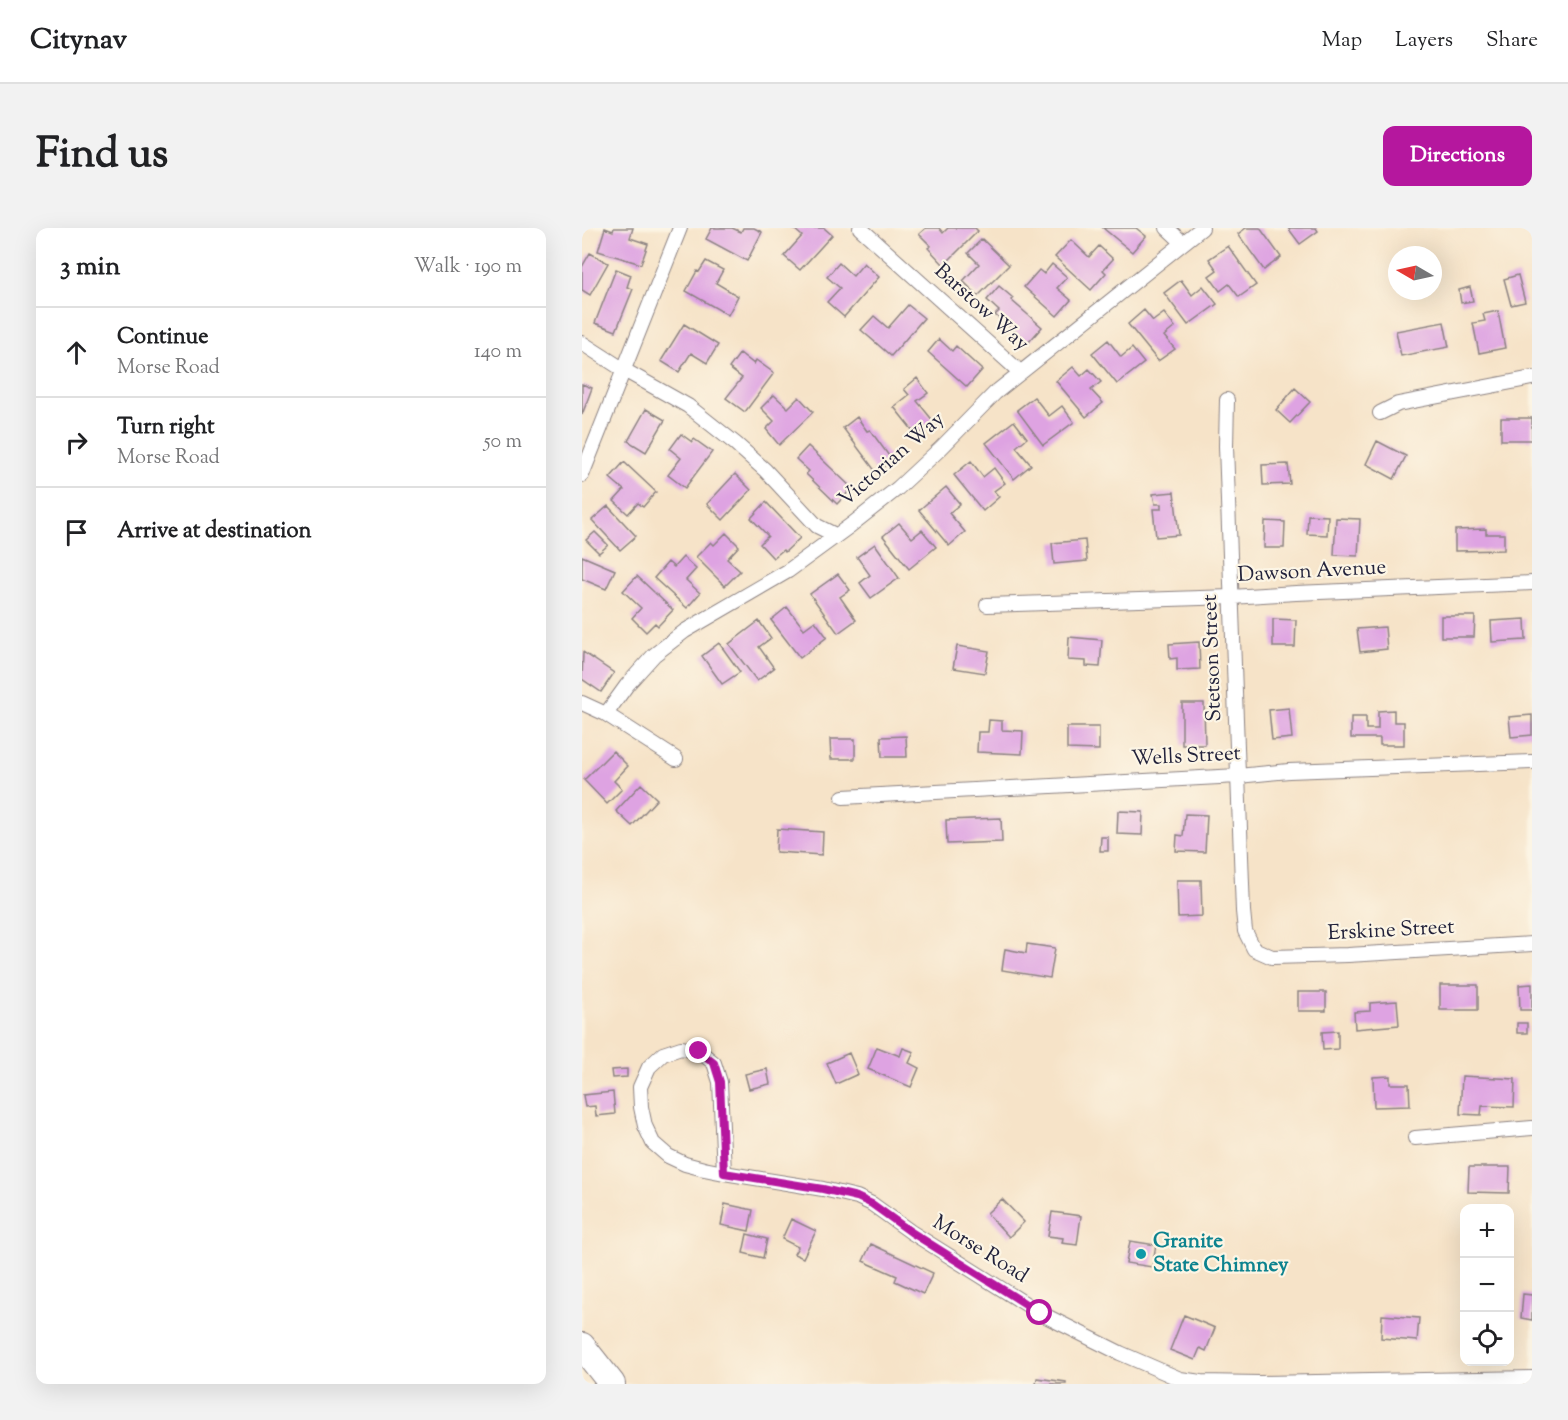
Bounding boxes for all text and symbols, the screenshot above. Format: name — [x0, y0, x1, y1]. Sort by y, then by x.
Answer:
text: Citynav — [30, 21, 127, 61]
text: Map — [1322, 26, 1362, 56]
text: Layers — [1395, 26, 1453, 56]
text: Share — [1486, 26, 1538, 56]
text: Find us — [36, 126, 168, 186]
button: Directions — [1383, 126, 1532, 186]
north arrow — [1388, 246, 1442, 300]
text: 3 min — [60, 249, 120, 286]
text: Walk · 190 m — [414, 253, 522, 282]
street label: Barstow Way — [927, 257, 1036, 359]
text: Continue — [117, 322, 208, 354]
icon: ahead — [60, 336, 93, 369]
text: 140 m — [474, 338, 522, 367]
text: Morse Road — [117, 354, 220, 383]
street label: Victorian Way — [832, 405, 952, 515]
text: Turn right — [117, 412, 214, 444]
icon: right — [60, 426, 93, 459]
text: 50 m — [484, 428, 522, 457]
text: Morse Road — [117, 444, 220, 473]
icon: arrive — [60, 516, 93, 549]
text: Arrive at destination — [117, 516, 312, 548]
street label: Dawson Avenue — [1237, 553, 1387, 591]
street label: Stetson Street — [1196, 594, 1230, 722]
street label: Wells Street — [1130, 739, 1242, 775]
street label: Erskine Street — [1327, 913, 1455, 949]
route end — [685, 1037, 711, 1063]
map controls — [1460, 1204, 1514, 1366]
button: + — [1460, 1204, 1514, 1258]
street label: Morse Road — [926, 1209, 1034, 1291]
place label: Granite State Chimney — [1153, 1227, 1289, 1281]
marker: Granite State Chimney — [1134, 1247, 1148, 1261]
button: − — [1460, 1258, 1514, 1312]
route start — [1026, 1299, 1052, 1325]
button: locate — [1460, 1312, 1514, 1366]

